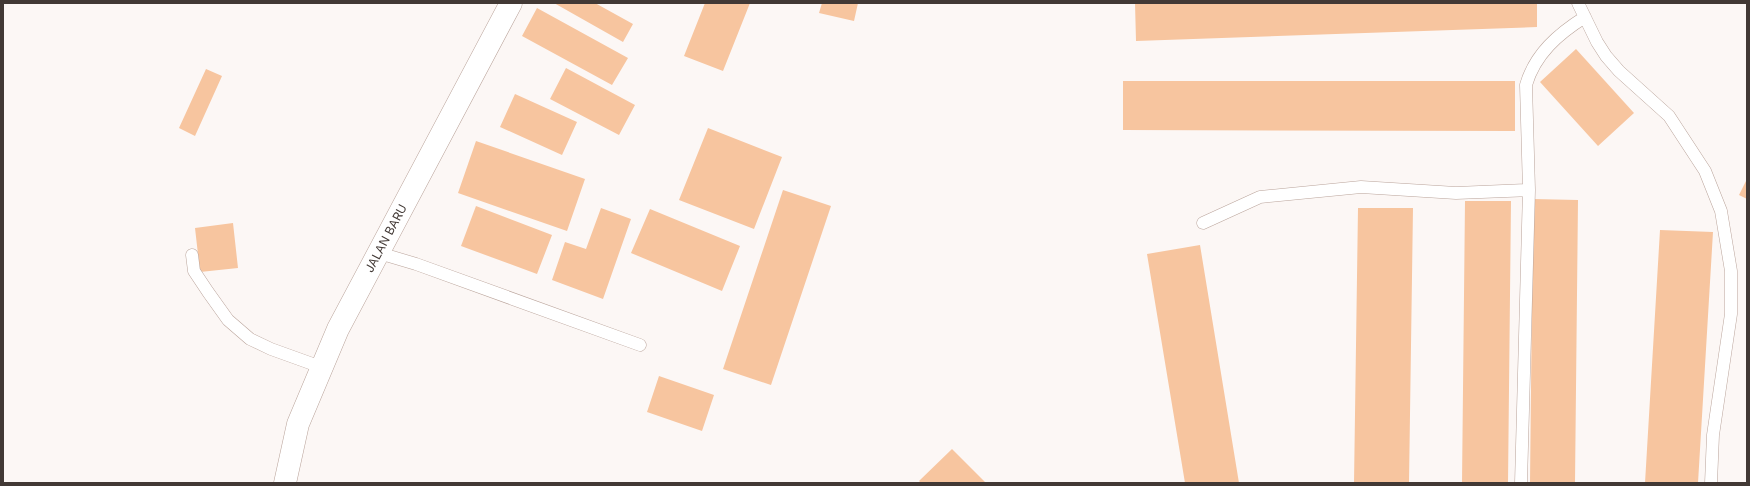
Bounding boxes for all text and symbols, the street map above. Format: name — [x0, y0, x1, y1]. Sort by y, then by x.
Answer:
street label: JALAN BARU — [361, 201, 410, 275]

